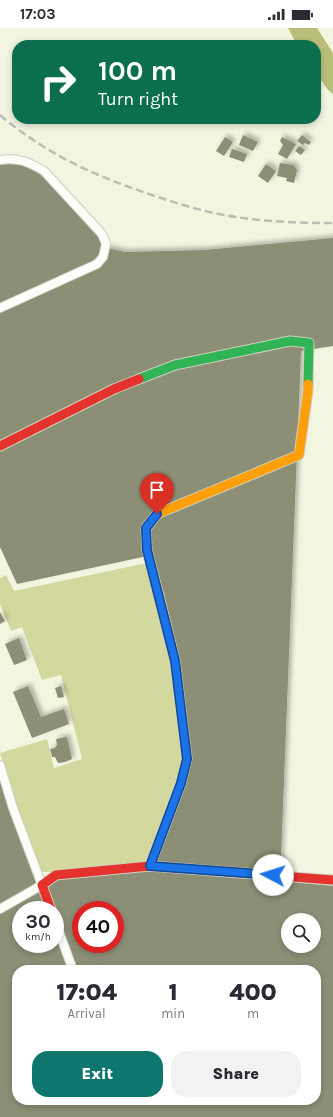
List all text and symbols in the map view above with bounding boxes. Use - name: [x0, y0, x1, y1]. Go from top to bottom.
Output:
- text: 17:03: [20, 5, 56, 23]
- text: 100 m: [98, 54, 177, 87]
- icon: right: [32, 56, 84, 108]
- text: Turn right: [98, 88, 178, 110]
- pin: [140, 473, 174, 514]
- icon: arrive: [146, 479, 168, 501]
- position arrow: [252, 854, 294, 896]
- speed limit sign: 40: [72, 901, 124, 953]
- text: 30: [25, 910, 51, 933]
- map controls: [281, 913, 321, 953]
- button: search: [281, 913, 321, 953]
- text: km/h: [25, 931, 51, 943]
- text: 17:04: [56, 978, 117, 1006]
- text: 1: [168, 978, 178, 1006]
- text: 400: [229, 978, 277, 1006]
- text: Arrival: [68, 1006, 106, 1021]
- text: min: [161, 1006, 185, 1021]
- text: m: [247, 1006, 259, 1021]
- button: Exit: [32, 1051, 163, 1097]
- button: Share: [171, 1051, 301, 1097]

